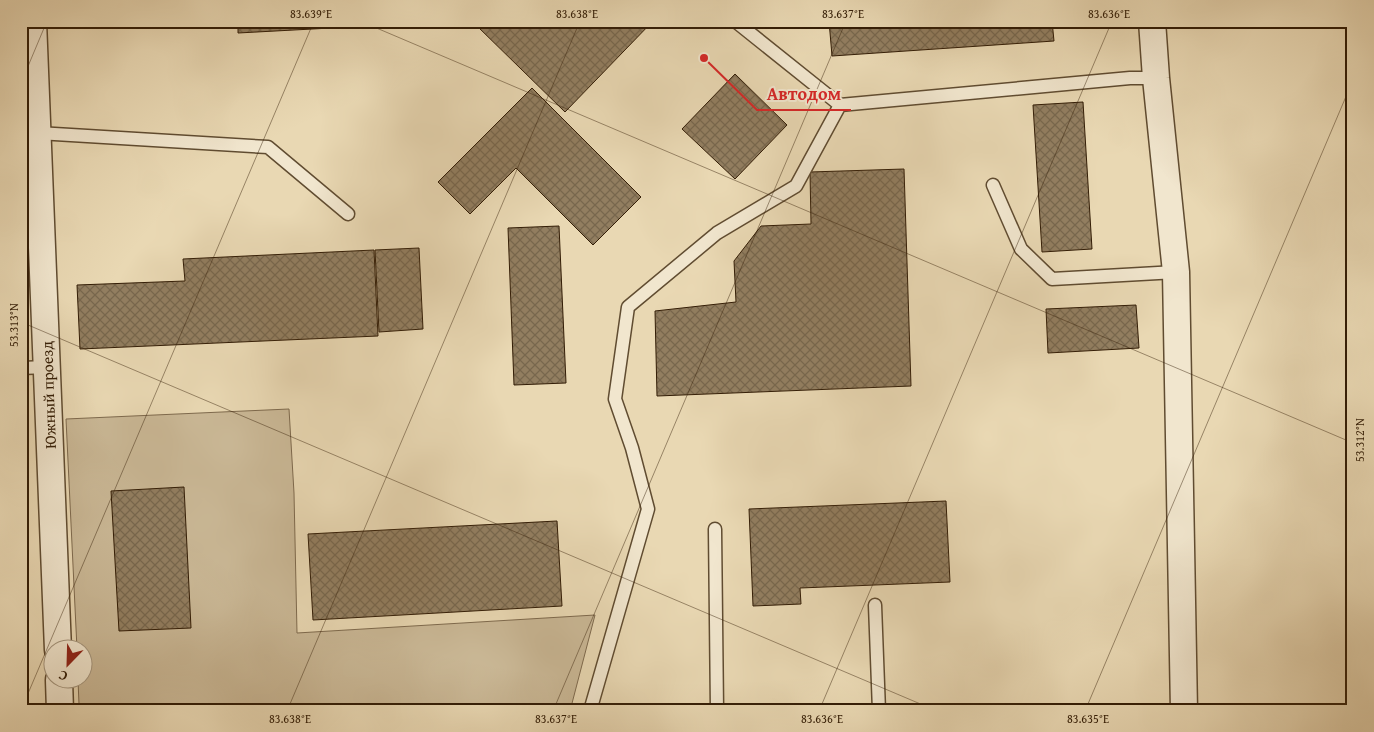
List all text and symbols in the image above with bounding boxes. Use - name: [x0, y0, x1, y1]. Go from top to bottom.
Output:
- text: 83.639°E: [290, 5, 332, 22]
- text: 83.638°E: [556, 5, 598, 22]
- text: 83.637°E: [822, 5, 864, 22]
- text: 83.636°E: [1088, 5, 1130, 22]
- callout: Автодом: [757, 77, 851, 110]
- text: Автодом: [767, 80, 842, 107]
- text: 53.313°N: [5, 303, 22, 347]
- street label: Южный проезд: [34, 340, 62, 449]
- text: 53.312°N: [1351, 418, 1368, 462]
- north arrow: [42, 640, 92, 690]
- text: С: [55, 665, 70, 687]
- text: 83.638°E: [269, 710, 311, 727]
- text: 83.637°E: [535, 710, 577, 727]
- text: 83.636°E: [801, 710, 843, 727]
- text: 83.635°E: [1067, 710, 1109, 727]

